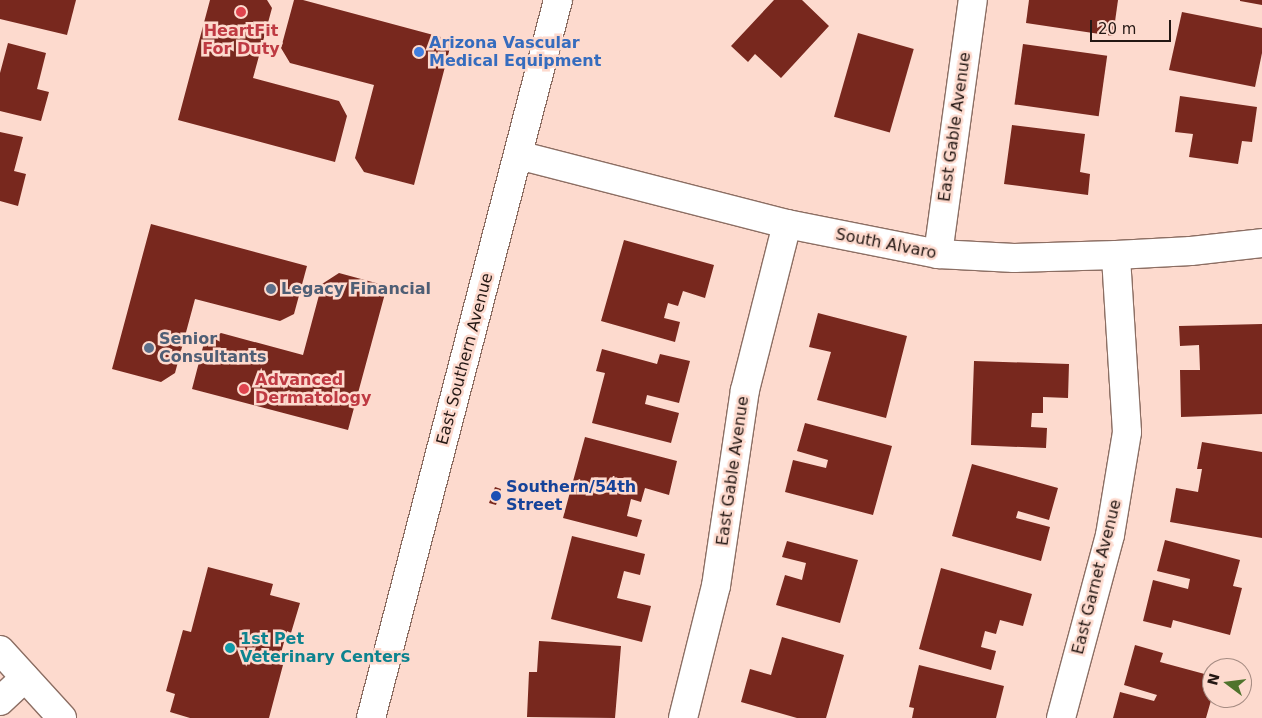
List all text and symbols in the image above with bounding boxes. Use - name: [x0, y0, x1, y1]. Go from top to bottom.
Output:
- marker: HeartFit For Duty: [234, 5, 248, 19]
- scale bar: [1092, 10, 1173, 42]
- text: 20 m: [1098, 20, 1136, 38]
- place label: HeartFit For Duty: [202, 21, 280, 59]
- place label: Arizona Vascular Medical Equipment: [429, 33, 601, 71]
- marker: Arizona Vascular Medical Equipment: [413, 46, 425, 58]
- street label: East Gable Avenue: [935, 51, 975, 203]
- street label: South Alvaro: [834, 225, 938, 263]
- street label: East Southern Avenue: [433, 271, 497, 447]
- place label: Legacy Financial: [281, 279, 431, 299]
- marker: Legacy Financial: [265, 283, 277, 295]
- place label: Senior Consultants: [159, 329, 267, 367]
- marker: Senior Consultants: [143, 342, 155, 354]
- place label: Advanced Dermatology: [255, 370, 371, 408]
- marker: Advanced Dermatology: [237, 382, 251, 396]
- street label: East Gable Avenue: [713, 395, 753, 547]
- place label: Southern/54th Street: [506, 477, 636, 515]
- marker: Southern/54th Street: [490, 490, 502, 502]
- street label: East Garnet Avenue: [1068, 498, 1126, 656]
- place label: 1st Pet Veterinary Centers: [240, 629, 410, 667]
- marker: 1st Pet Veterinary Centers: [224, 642, 236, 654]
- north arrow: [1202, 658, 1252, 708]
- text: N: [1204, 672, 1223, 687]

